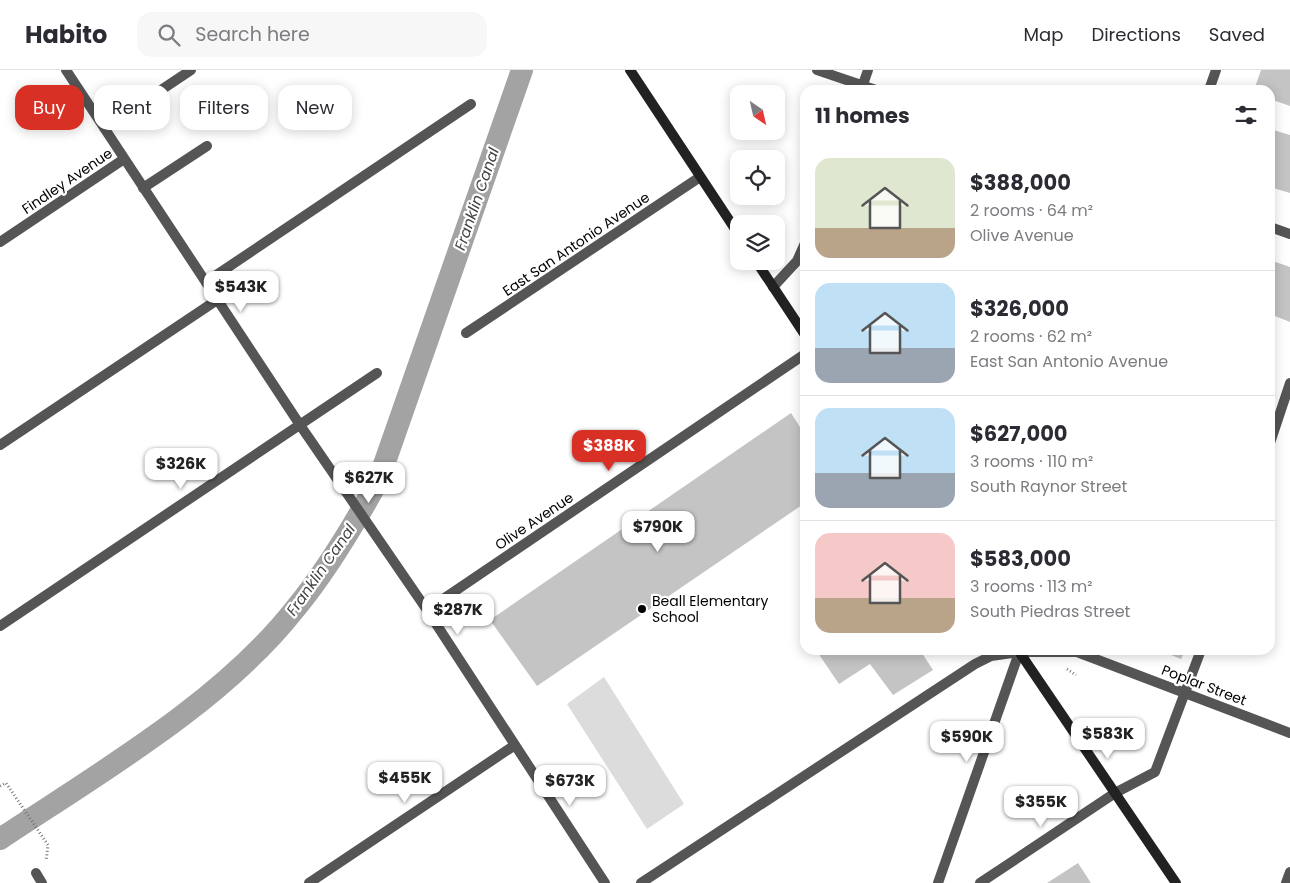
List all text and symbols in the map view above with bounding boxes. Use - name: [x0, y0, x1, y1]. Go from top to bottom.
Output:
- search box: [137, 12, 487, 57]
- text: Habito: [25, 18, 107, 51]
- icon: search: [155, 21, 183, 49]
- text: Search here: [195, 21, 310, 48]
- text: Map: [1024, 22, 1063, 47]
- text: Directions: [1091, 22, 1181, 47]
- text: Saved: [1209, 22, 1265, 47]
- chip: Buy: [15, 85, 84, 130]
- chip: Rent: [94, 85, 170, 130]
- chip: Filters: [180, 85, 268, 130]
- chip: New: [278, 85, 352, 130]
- north arrow: [730, 85, 785, 140]
- map controls: [730, 85, 785, 270]
- text: 11 homes: [815, 101, 910, 130]
- icon: filters: [1232, 101, 1260, 129]
- street label: Findley Avenue: [18, 143, 116, 219]
- water label: Franklin Canal: [449, 144, 504, 253]
- button: locate: [730, 150, 785, 205]
- text: $388,000: [970, 168, 1071, 197]
- icon: home: [855, 178, 915, 238]
- street label: East San Antonio Avenue: [499, 187, 654, 301]
- text: 2 rooms · 64 m²: [970, 199, 1093, 222]
- button: layers: [730, 215, 785, 270]
- text: Olive Avenue: [970, 224, 1074, 247]
- pin: $543K: [206, 270, 276, 313]
- text: $543K: [215, 275, 267, 298]
- text: $326,000: [970, 294, 1069, 323]
- icon: home: [855, 303, 915, 363]
- text: 2 rooms · 62 m²: [970, 325, 1092, 348]
- text: East San Antonio Avenue: [970, 350, 1168, 373]
- text: $627,000: [970, 419, 1068, 448]
- icon: home: [855, 428, 915, 488]
- pin: $388K: [574, 430, 644, 472]
- text: $388K: [583, 434, 635, 457]
- pin: $326K: [146, 448, 216, 490]
- text: 3 rooms · 110 m²: [970, 450, 1093, 473]
- text: $326K: [156, 452, 206, 475]
- pin: $627K: [334, 462, 404, 504]
- text: $627K: [344, 466, 394, 489]
- text: South Raynor Street: [970, 475, 1127, 498]
- street label: Olive Avenue: [491, 487, 577, 555]
- pin: $790K: [623, 510, 693, 553]
- text: $790K: [633, 515, 683, 538]
- water label: Franklin Canal: [281, 520, 360, 620]
- text: $583,000: [970, 544, 1071, 573]
- icon: home: [855, 553, 915, 613]
- text: 3 rooms · 113 m²: [970, 575, 1093, 598]
- place label: Beall Elementary School: [652, 591, 768, 627]
- pin: $287K: [423, 594, 493, 636]
- text: $287K: [433, 598, 483, 621]
- text: South Piedras Street: [970, 600, 1130, 623]
- marker: Beall Elementary School: [636, 603, 648, 615]
- street label: Poplar Street: [1159, 660, 1249, 710]
- pin: $583K: [1073, 718, 1143, 760]
- pin: $590K: [932, 720, 1002, 763]
- text: $583K: [1082, 722, 1134, 745]
- text: $590K: [941, 725, 993, 748]
- pin: $455K: [370, 762, 440, 804]
- pin: $673K: [535, 764, 605, 807]
- text: $455K: [378, 766, 432, 789]
- text: $673K: [545, 769, 595, 792]
- pin: $355K: [1006, 786, 1076, 828]
- text: $355K: [1015, 790, 1067, 813]

